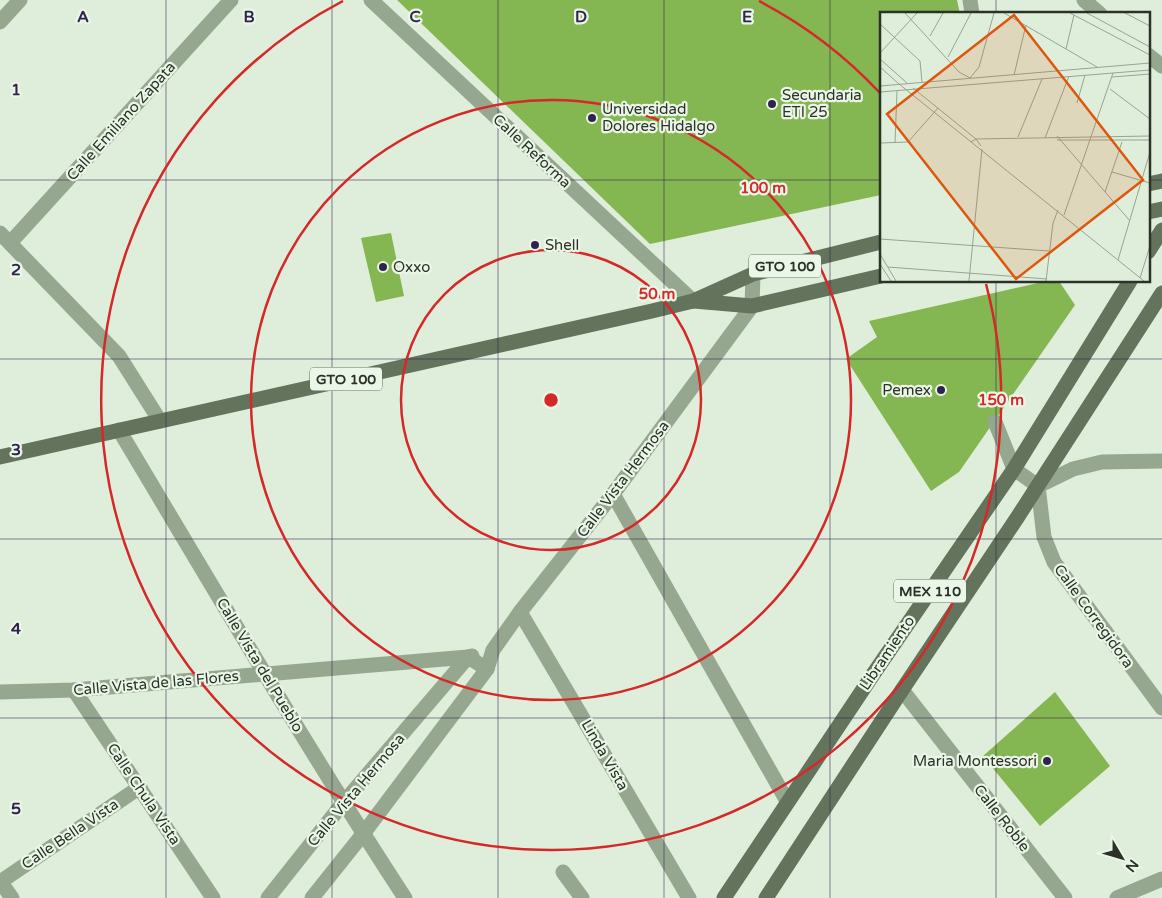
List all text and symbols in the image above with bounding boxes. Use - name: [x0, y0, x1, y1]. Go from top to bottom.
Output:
- text: A: [77, 7, 89, 27]
- text: B: [243, 7, 255, 27]
- text: C: [409, 7, 421, 27]
- text: D: [575, 7, 587, 27]
- text: E: [742, 7, 752, 27]
- inset map: [880, 12, 1150, 282]
- street label: Calle Emiliano Zapata: [63, 58, 179, 184]
- text: 1: [11, 80, 21, 100]
- place label: Secundaria ETI 25: [782, 86, 862, 121]
- marker: Secundaria ETI 25: [766, 98, 778, 110]
- place label: Universidad Dolores Hidalgo: [602, 100, 715, 135]
- street label: Calle Reforma: [489, 110, 575, 192]
- marker: Universidad Dolores Hidalgo: [586, 112, 598, 124]
- text: 100 m: [740, 179, 786, 197]
- place label: Shell: [545, 236, 579, 254]
- marker: Shell: [529, 239, 541, 251]
- road number: GTO 100: [749, 255, 821, 278]
- place label: Oxxo: [393, 258, 430, 276]
- text: 2: [11, 260, 21, 280]
- marker: Oxxo: [377, 261, 389, 273]
- text: 50 m: [639, 285, 675, 303]
- road number: GTO 100: [310, 368, 382, 390]
- place label: Pemex: [882, 381, 931, 399]
- marker: Pemex: [935, 384, 947, 396]
- centre of rings: [542, 391, 560, 409]
- text: 150 m: [978, 391, 1024, 409]
- street label: Calle Vista Hermosa: [573, 417, 673, 541]
- text: 3: [11, 440, 21, 460]
- street label: Calle Corregidora: [1050, 561, 1138, 671]
- road number: MEX 110: [894, 580, 966, 602]
- street label: Calle Vista del Pueblo: [213, 595, 307, 735]
- street label: Libramiento: [856, 612, 918, 694]
- text: 4: [11, 619, 21, 639]
- street label: Calle Vista de las Flores: [72, 667, 240, 699]
- street label: Linda Vista: [578, 716, 632, 794]
- street label: Calle Vista Hermosa: [304, 730, 408, 850]
- street label: Calle Chula Vista: [103, 740, 185, 848]
- place label: Maria Montessori: [913, 752, 1037, 770]
- marker: Maria Montessori: [1041, 755, 1053, 767]
- street label: Calle Roble: [970, 781, 1034, 855]
- street label: Calle Bella Vista: [18, 795, 122, 873]
- text: 5: [11, 799, 21, 819]
- north arrow: [1097, 833, 1147, 883]
- text: N: [1122, 856, 1142, 875]

